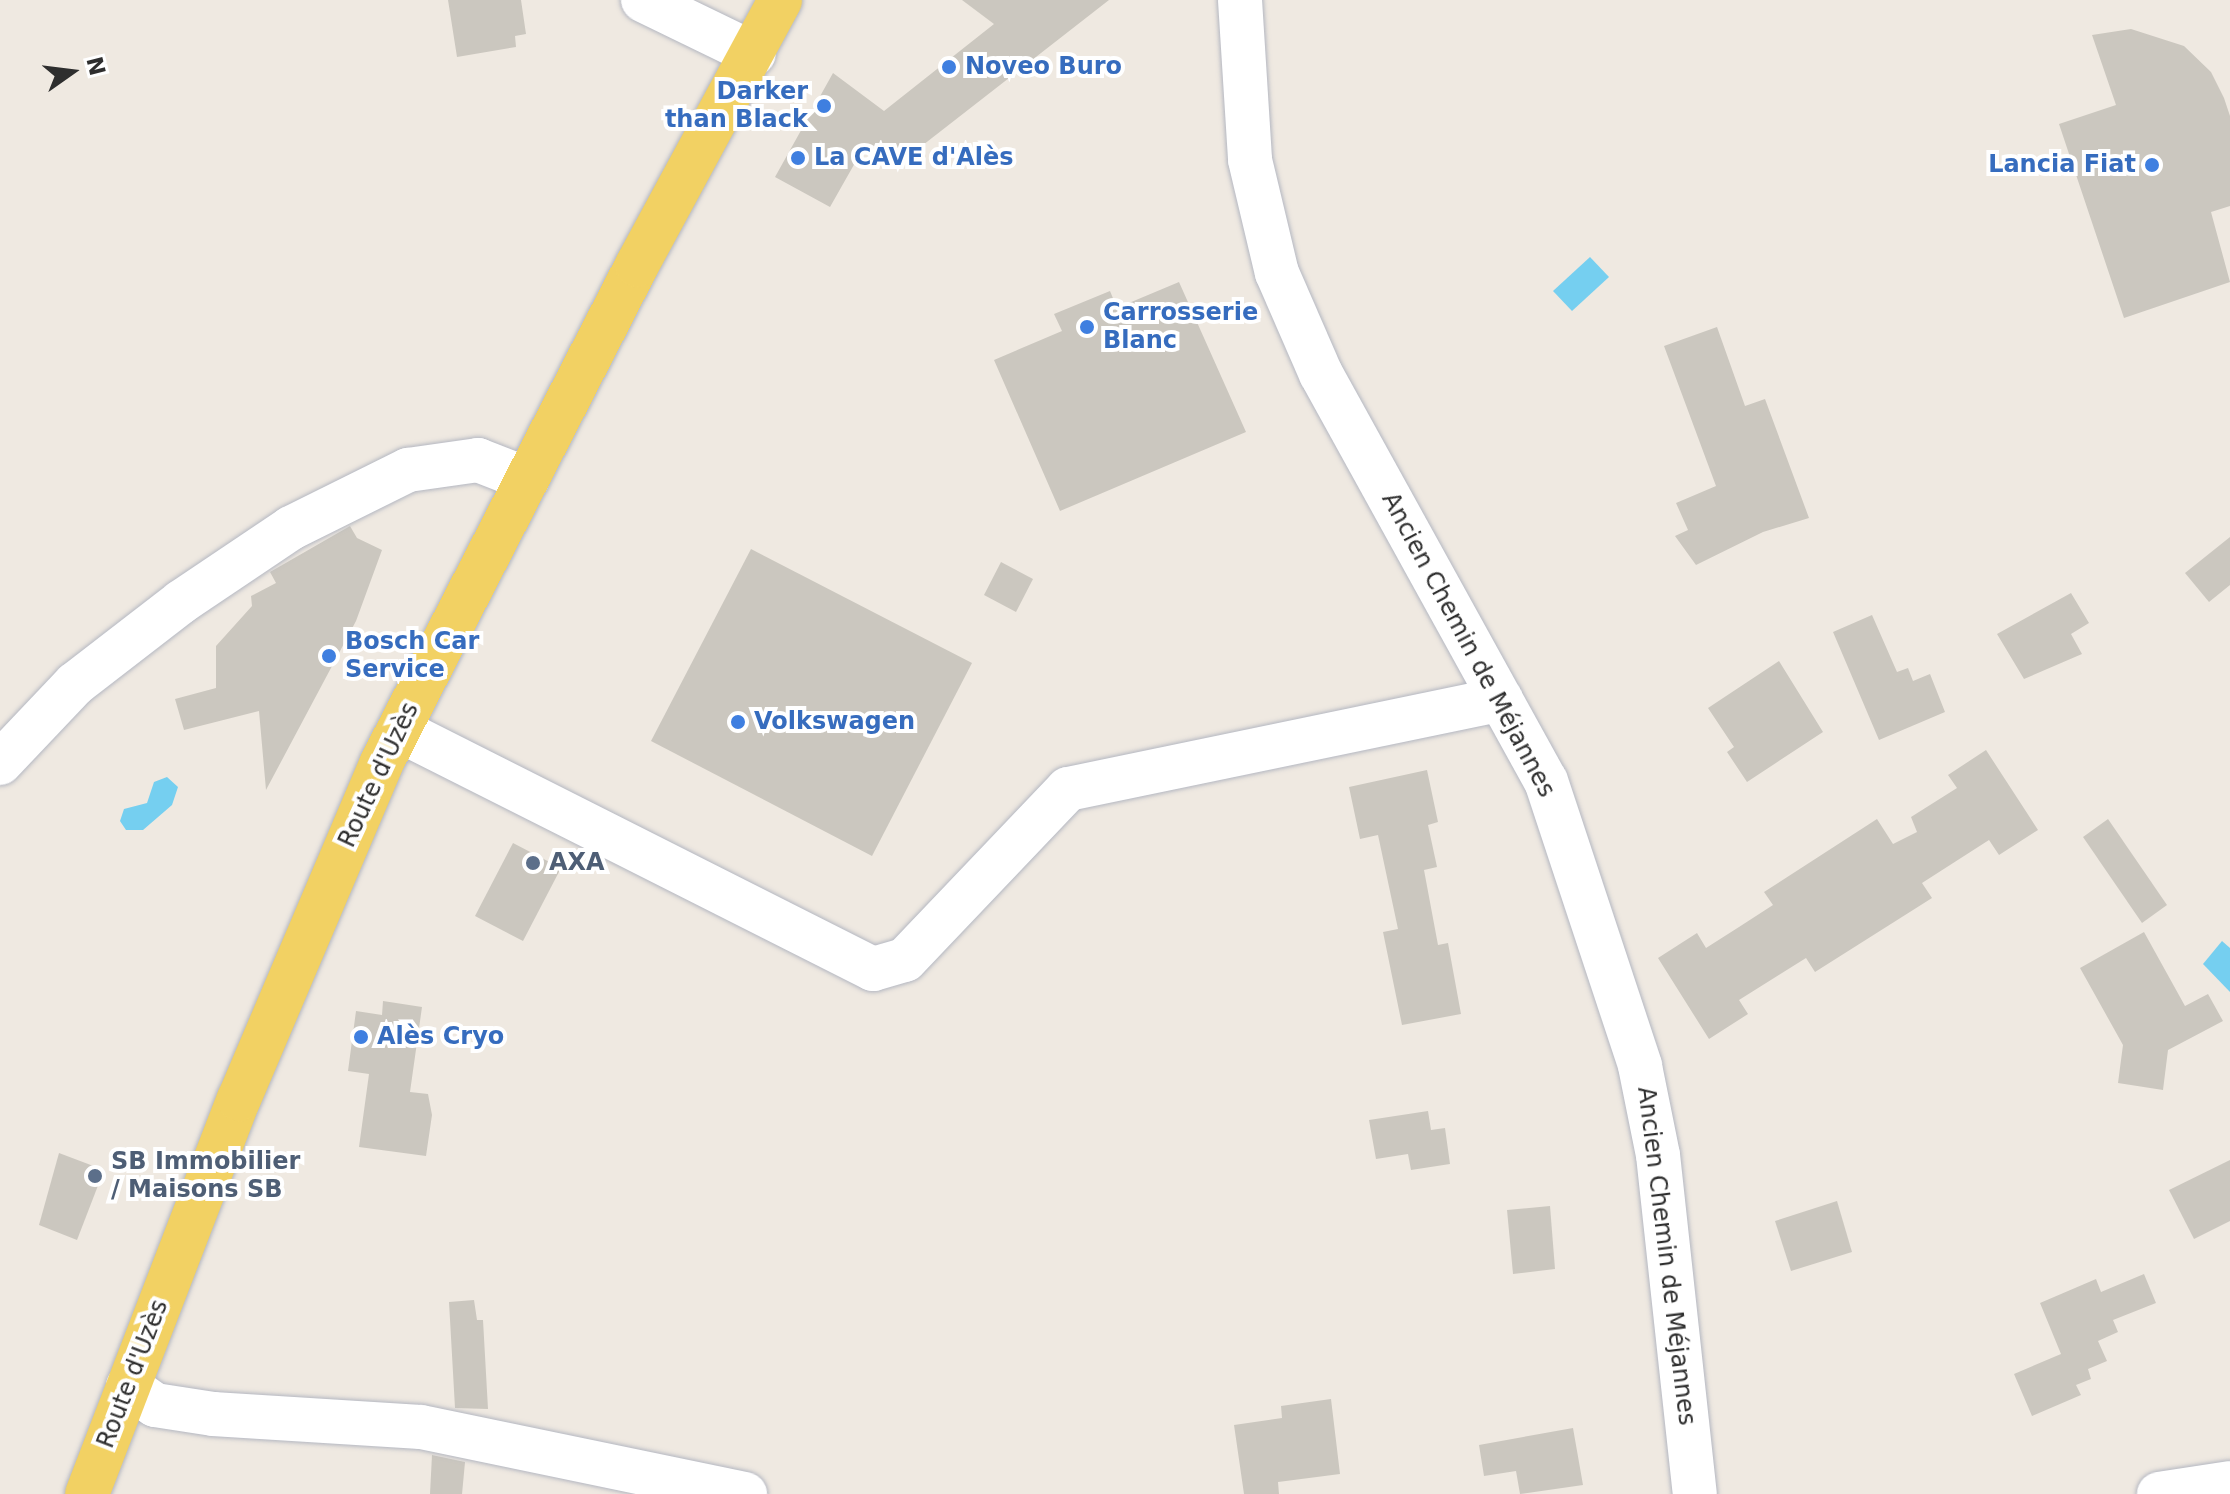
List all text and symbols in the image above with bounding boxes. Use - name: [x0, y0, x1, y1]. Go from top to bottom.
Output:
- north arrow: [32, 32, 112, 112]
- place label: Noveo Buro: [965, 53, 1122, 81]
- text: N: [81, 54, 110, 78]
- marker: Noveo Buro: [940, 58, 958, 76]
- place label: Darker than Black: [665, 78, 808, 134]
- marker: Darker than Black: [815, 97, 833, 115]
- place label: La CAVE d'Alès: [814, 144, 1014, 172]
- marker: La CAVE d'Alès: [789, 149, 807, 167]
- place label: Lancia Fiat: [1988, 151, 2136, 179]
- marker: Lancia Fiat: [2143, 156, 2161, 174]
- place label: Carrosserie Blanc: [1103, 299, 1258, 355]
- marker: Carrosserie Blanc: [1078, 318, 1096, 336]
- street label: Ancien Chemin de Méjannes: [1375, 488, 1561, 802]
- place label: Bosch Car Service: [345, 628, 479, 684]
- marker: Bosch Car Service: [320, 647, 338, 665]
- street label: Route d'Uzès: [333, 698, 425, 852]
- place label: Volkswagen: [754, 708, 915, 736]
- marker: Volkswagen: [729, 713, 747, 731]
- place label: AXA: [549, 849, 605, 877]
- marker: AXA: [524, 854, 542, 872]
- place label: Alès Cryo: [377, 1023, 504, 1051]
- marker: Alès Cryo: [352, 1028, 370, 1046]
- street label: Ancien Chemin de Méjannes: [1631, 1085, 1701, 1427]
- place label: SB Immobilier / Maisons SB: [111, 1148, 300, 1204]
- marker: SB Immobilier / Maisons SB: [86, 1167, 104, 1185]
- street label: Route d'Uzès: [92, 1296, 174, 1452]

